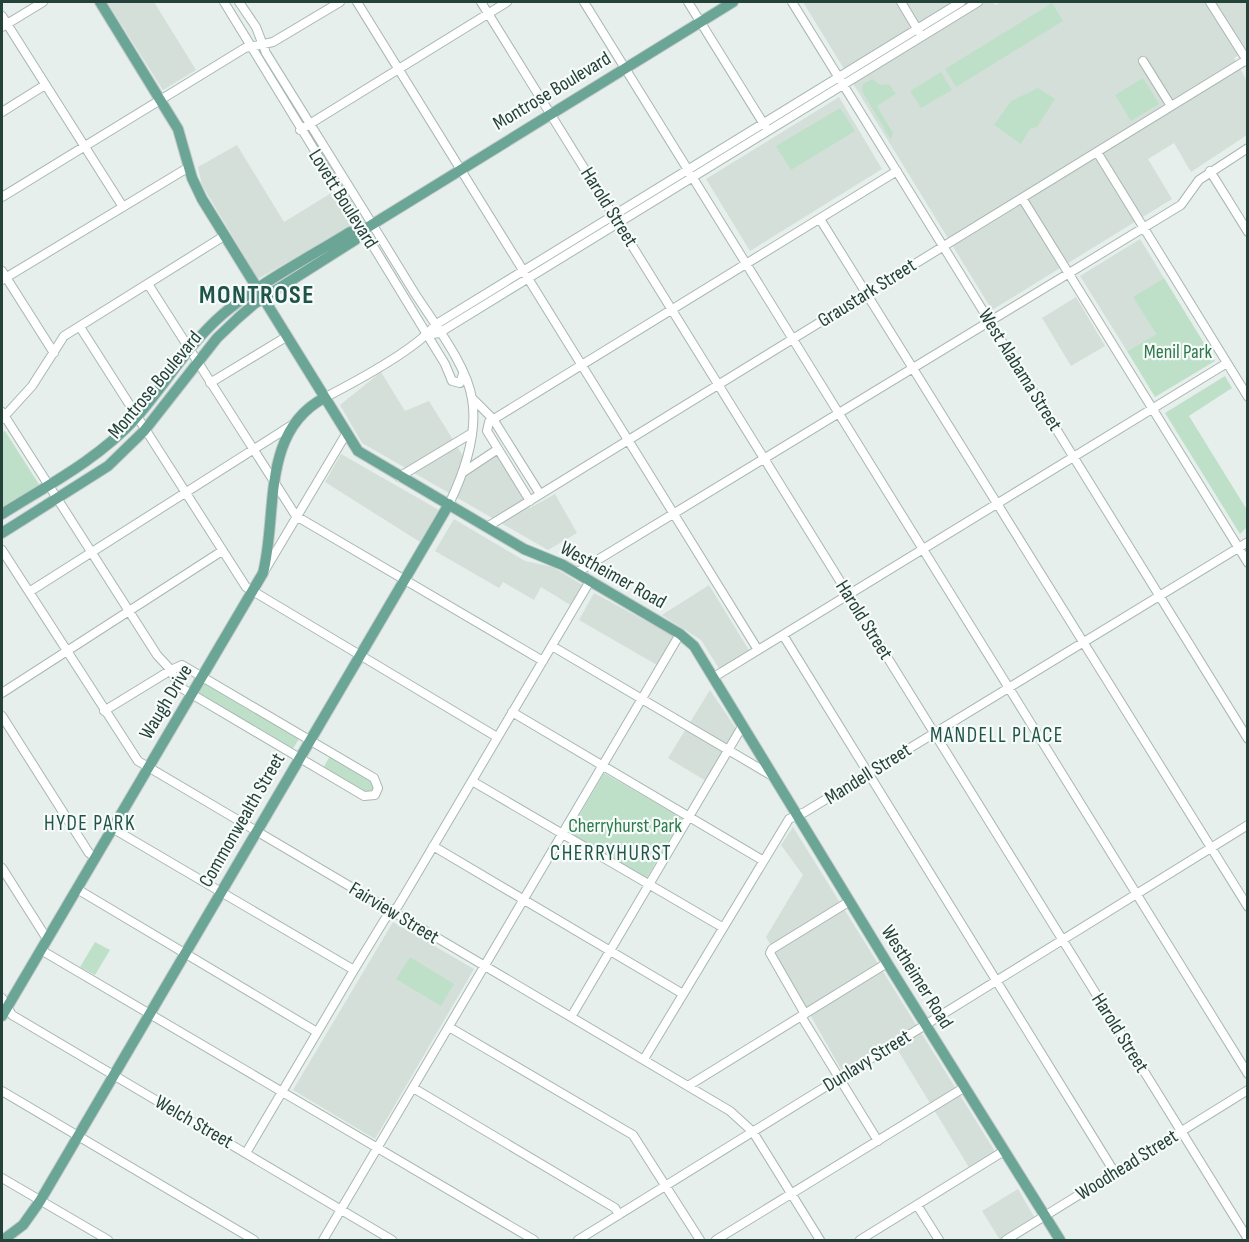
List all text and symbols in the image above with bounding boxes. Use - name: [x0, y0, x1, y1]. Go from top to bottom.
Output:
- street label: Montrose Boulevard: [489, 46, 615, 136]
- street label: Lovett Boulevard: [303, 145, 383, 253]
- street label: Harold Street: [575, 163, 643, 251]
- street label: Graustark Street: [814, 253, 920, 333]
- district label: MONTROSE: [199, 280, 315, 311]
- street label: West Alabama Street: [973, 305, 1067, 435]
- street label: Montrose Boulevard: [103, 326, 207, 444]
- park label: Menil Park: [1144, 340, 1213, 364]
- street label: Westheimer Road: [556, 536, 670, 614]
- street label: Harold Street: [830, 576, 898, 664]
- street label: Waugh Drive: [134, 660, 198, 744]
- district label: MANDELL PLACE: [930, 723, 1064, 748]
- street label: Mandell Street: [820, 738, 916, 810]
- street label: Commonwealth Street: [194, 749, 290, 891]
- district label: HYDE PARK: [44, 811, 136, 836]
- park label: Cherryhurst Park: [568, 814, 682, 838]
- district label: CHERRYHURST: [550, 841, 672, 866]
- street label: Fairview Street: [345, 877, 443, 949]
- street label: Westheimer Road: [876, 921, 958, 1033]
- street label: Harold Street: [1086, 989, 1154, 1077]
- street label: Dunlavy Street: [819, 1025, 915, 1097]
- street label: Welch Street: [151, 1090, 237, 1154]
- street label: Woodhead Street: [1072, 1124, 1182, 1206]

